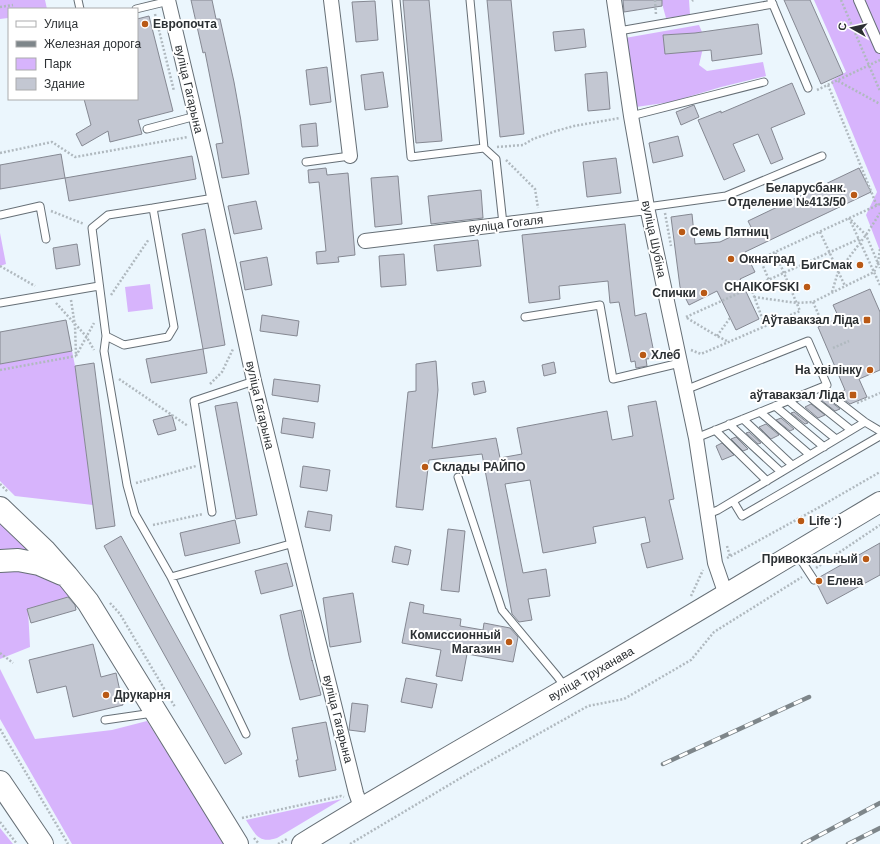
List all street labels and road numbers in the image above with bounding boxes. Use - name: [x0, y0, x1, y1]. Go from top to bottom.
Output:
- street label: вуліца Гагарына: [172, 43, 206, 135]
- street label: вуліца Шубіна: [639, 199, 669, 279]
- street label: вуліца Гогаля: [468, 212, 544, 236]
- street label: вуліца Гагарына: [243, 359, 277, 451]
- street label: вуліца Труханава: [546, 644, 636, 704]
- street label: вуліца Гагарына: [320, 674, 356, 765]

